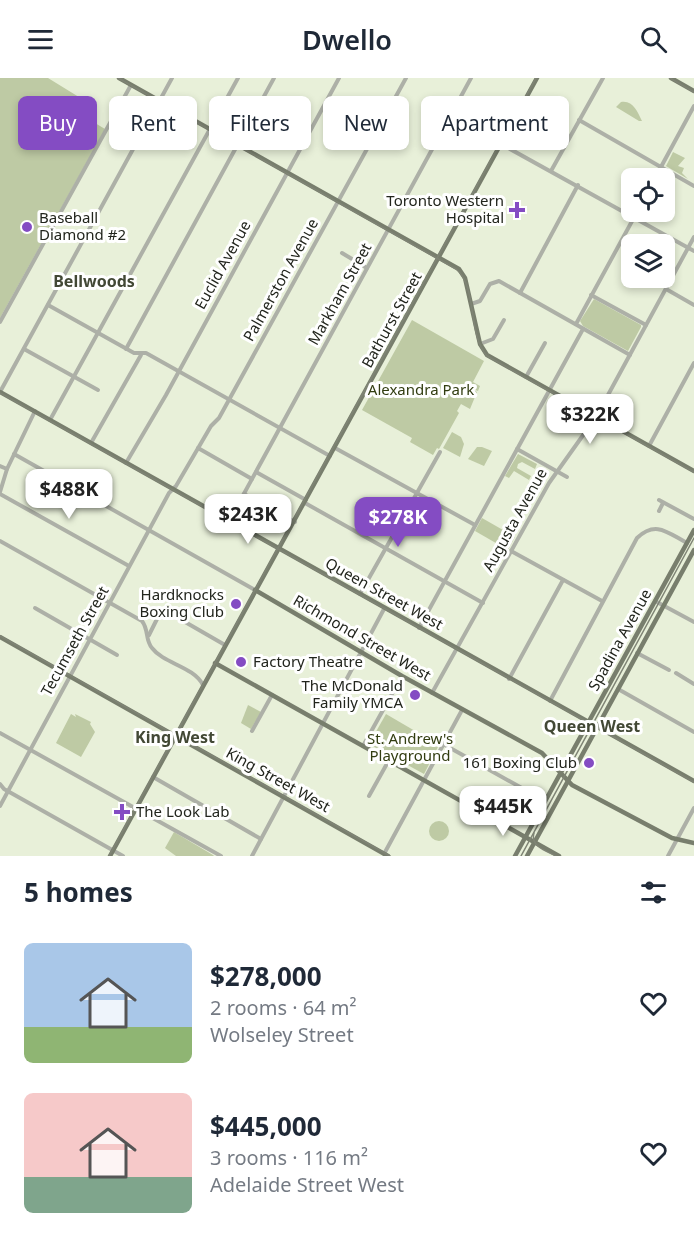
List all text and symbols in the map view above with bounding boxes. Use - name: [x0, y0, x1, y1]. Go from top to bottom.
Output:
- text: Dwello: [302, 21, 392, 58]
- icon: menu: [24, 23, 57, 56]
- icon: search: [637, 23, 670, 56]
- chip: Buy: [18, 96, 97, 150]
- chip: Rent: [109, 96, 197, 150]
- chip: Filters: [209, 96, 311, 150]
- chip: New: [323, 96, 409, 150]
- chip: Apartment: [421, 96, 569, 150]
- map controls: [621, 168, 675, 288]
- button: locate: [621, 168, 675, 222]
- place label: Toronto Western Hospital: [386, 190, 504, 227]
- marker: Toronto Western Hospital: [508, 201, 526, 219]
- place label: Baseball Diamond #2: [39, 207, 126, 244]
- street label: Palmerston Avenue: [238, 215, 322, 345]
- street label: Euclid Avenue: [190, 217, 255, 312]
- marker: Baseball Diamond #2: [20, 220, 34, 234]
- button: layers: [621, 234, 675, 288]
- street label: Markham Street: [303, 238, 376, 348]
- street label: Bathurst Street: [357, 267, 426, 371]
- district label: Bellwoods: [53, 270, 135, 292]
- park label: Alexandra Park: [368, 379, 474, 399]
- pin: $322K: [548, 394, 632, 445]
- text: $322K: [560, 400, 620, 427]
- street label: Augusta Avenue: [478, 464, 551, 575]
- pin: $488K: [27, 469, 111, 520]
- text: $488K: [39, 475, 99, 502]
- pin: $243K: [206, 494, 290, 545]
- pin: $278K: [356, 497, 440, 548]
- text: $243K: [218, 500, 278, 527]
- text: $278K: [368, 503, 428, 530]
- street label: Queen Street West: [322, 552, 447, 634]
- street label: Tecumseth Street: [36, 582, 113, 699]
- place label: Hardknocks Boxing Club: [139, 584, 224, 621]
- street label: Spadina Avenue: [583, 585, 655, 694]
- street label: Richmond Street West: [290, 590, 435, 685]
- marker: Hardknocks Boxing Club: [229, 597, 243, 611]
- place label: Factory Theatre: [253, 651, 363, 671]
- marker: Factory Theatre: [234, 655, 248, 669]
- place label: The McDonald Family YMCA: [301, 675, 403, 712]
- marker: The McDonald Family YMCA: [408, 688, 422, 702]
- district label: Queen West: [544, 715, 640, 737]
- district label: King West: [135, 726, 215, 748]
- park label: St. Andrew's Playground: [367, 728, 453, 765]
- street label: King Street West: [223, 742, 335, 816]
- place label: 161 Boxing Club: [463, 752, 577, 772]
- marker: 161 Boxing Club: [582, 756, 596, 770]
- pin: $445K: [461, 786, 545, 837]
- text: $445K: [473, 792, 533, 819]
- place label: The Look Lab: [136, 801, 229, 821]
- marker: The Look Lab: [113, 803, 131, 821]
- text: 5 homes: [24, 874, 133, 910]
- icon: filters: [637, 876, 670, 909]
- text: $278,000: [210, 958, 322, 994]
- icon: home: [72, 967, 144, 1039]
- icon: heart: [637, 987, 670, 1020]
- text: 2 rooms · 64 m²: [210, 994, 357, 1021]
- text: Wolseley Street: [210, 1021, 354, 1048]
- text: $445,000: [210, 1108, 322, 1144]
- icon: home: [72, 1117, 144, 1189]
- icon: heart: [637, 1137, 670, 1170]
- text: 3 rooms · 116 m²: [210, 1144, 368, 1171]
- text: Adelaide Street West: [210, 1171, 404, 1198]

